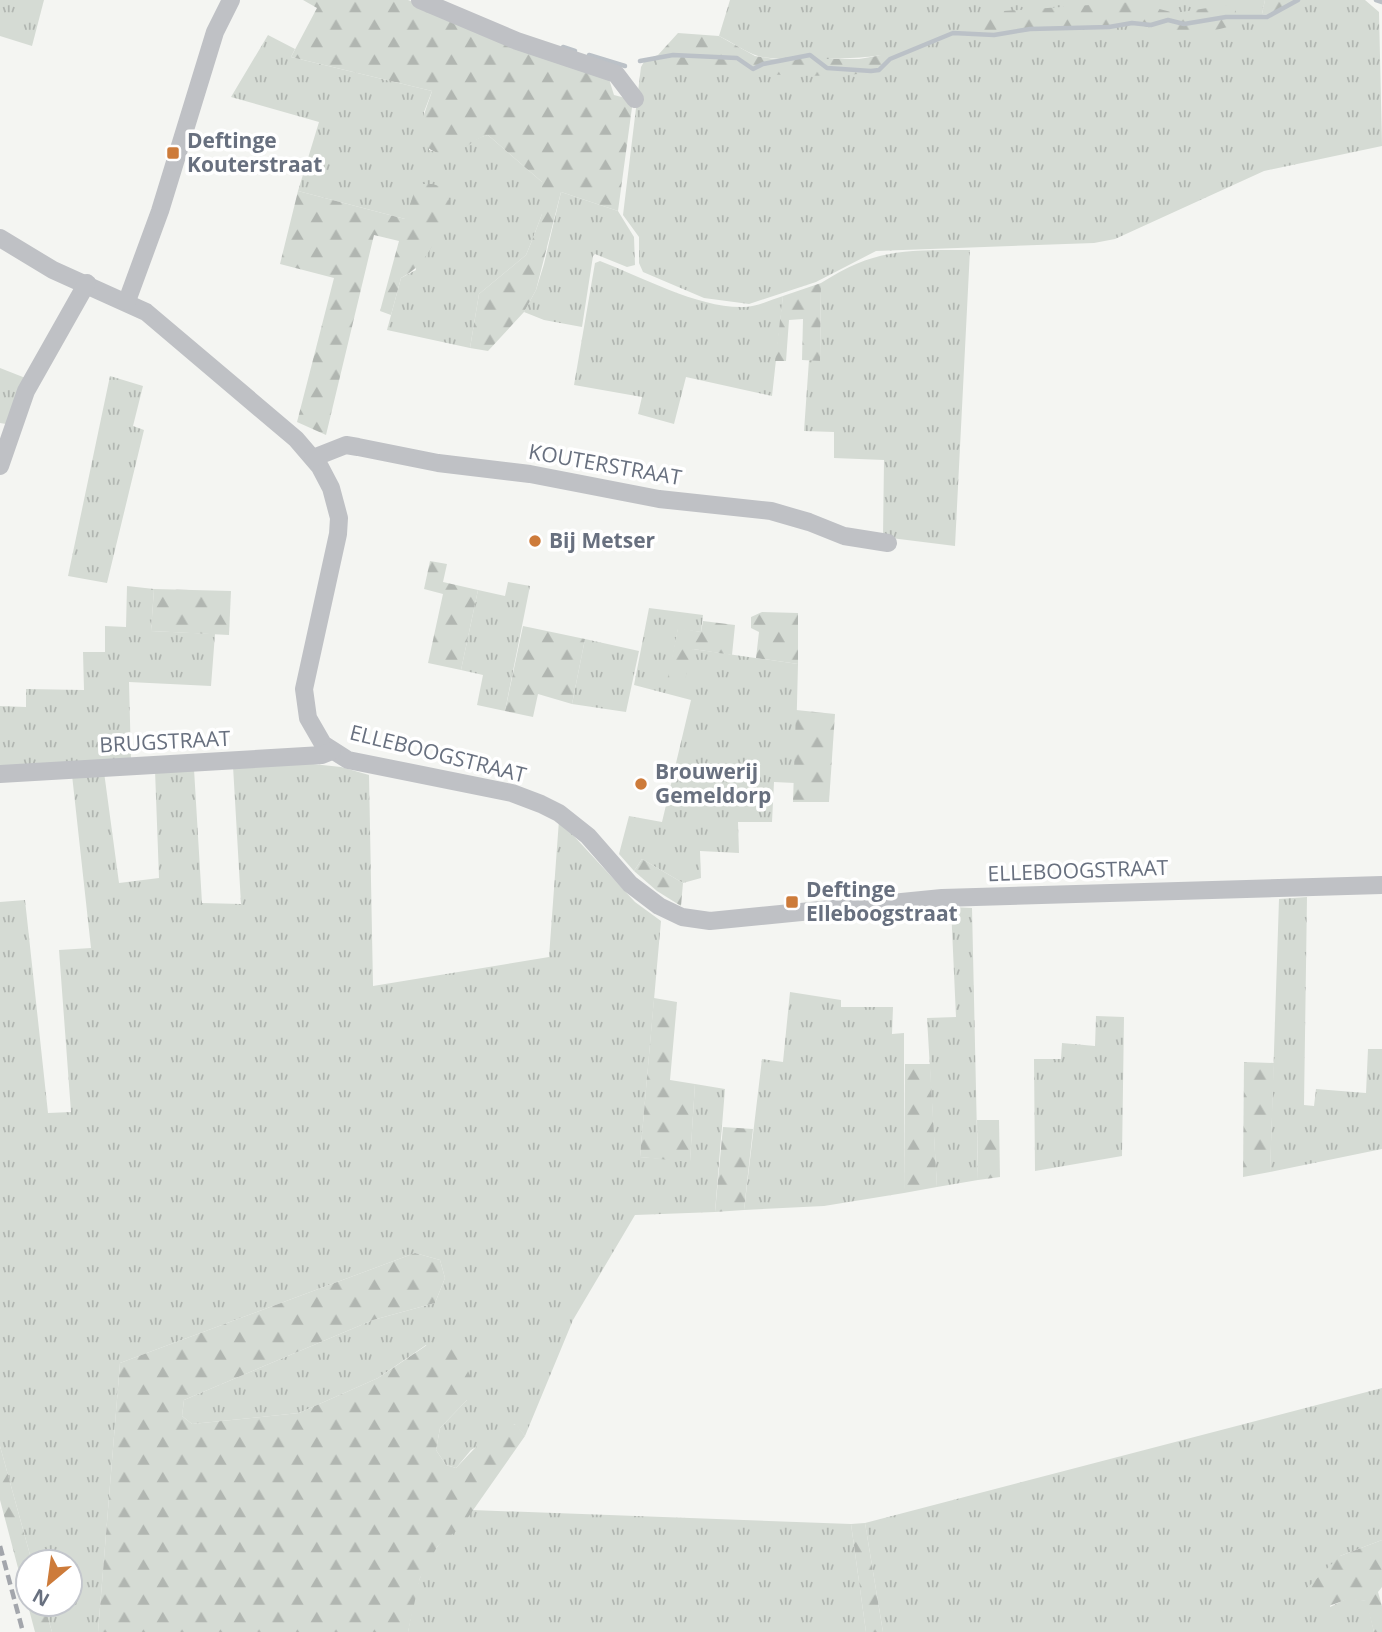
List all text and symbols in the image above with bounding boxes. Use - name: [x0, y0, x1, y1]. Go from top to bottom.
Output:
- place label: Deftinge Kouterstraat: [187, 126, 322, 178]
- marker: Deftinge Kouterstraat: [165, 145, 181, 161]
- street label: KOUTERSTRAAT: [526, 437, 684, 491]
- place label: Bij Metser: [549, 526, 656, 554]
- marker: Bij Metser: [527, 533, 543, 549]
- street label: ELLEBOOGSTRAAT: [347, 718, 530, 789]
- street label: BRUGSTRAAT: [99, 724, 232, 758]
- place label: Brouwerij Gemeldorp: [655, 757, 771, 809]
- marker: Brouwerij Gemeldorp: [633, 776, 649, 792]
- street label: ELLEBOOGSTRAAT: [987, 853, 1169, 887]
- place label: Deftinge Elleboogstraat: [806, 875, 958, 927]
- marker: Deftinge Elleboogstraat: [784, 894, 800, 910]
- north arrow: [14, 1548, 84, 1618]
- text: N: [28, 1583, 54, 1613]

